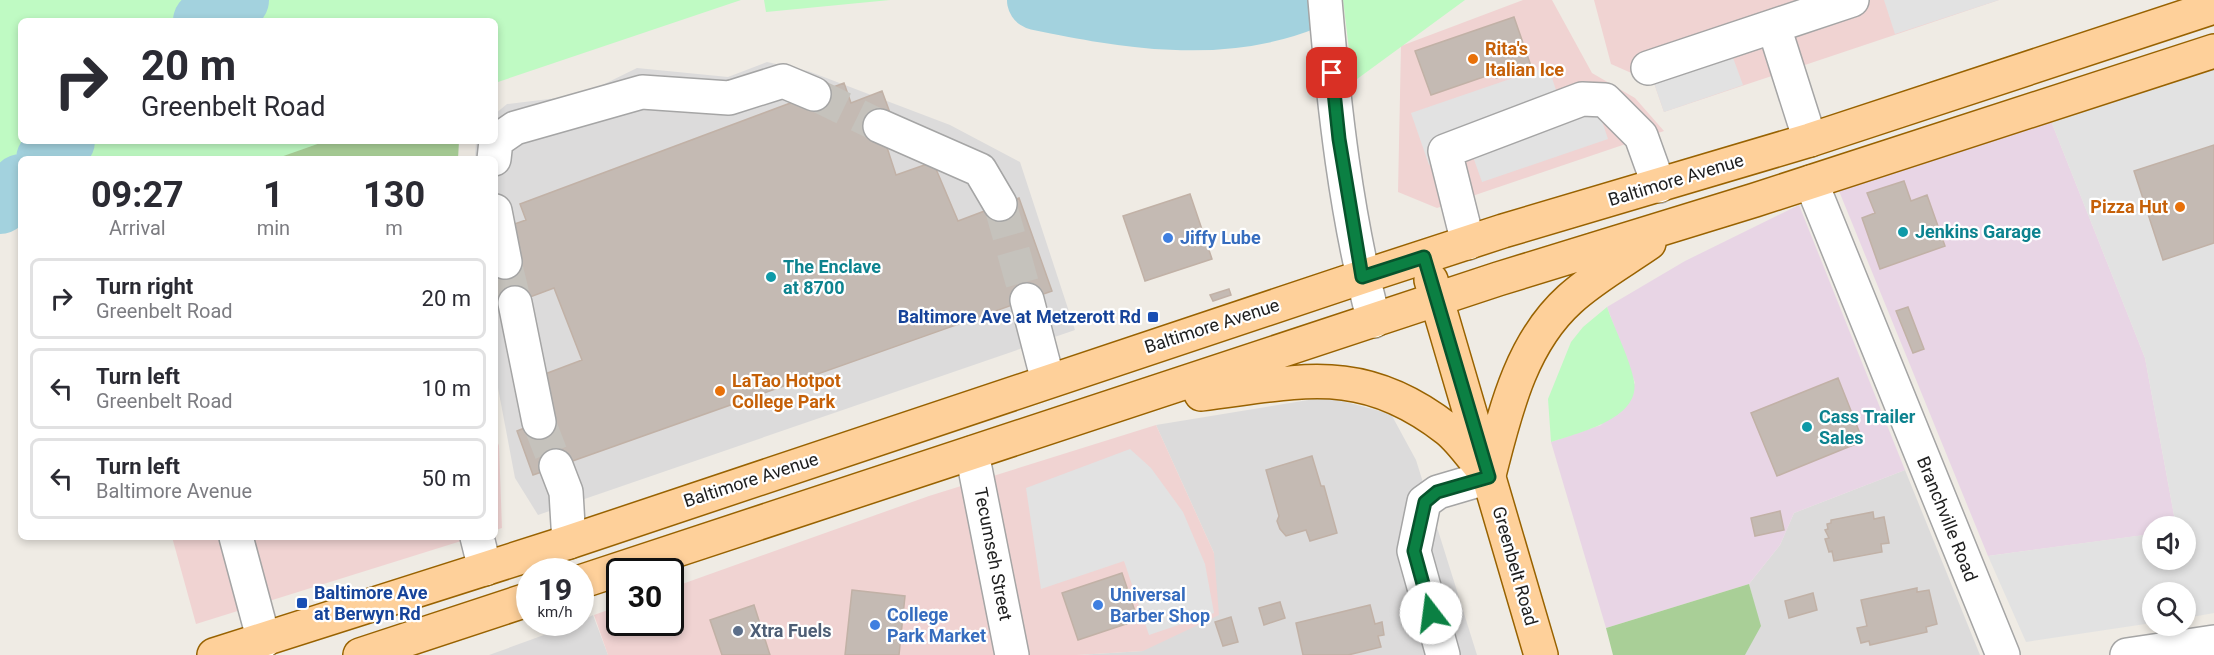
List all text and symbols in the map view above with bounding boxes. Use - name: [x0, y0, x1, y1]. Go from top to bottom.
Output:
- place label: Rita's Italian Ice: [1485, 38, 1564, 80]
- text: 20 m: [141, 41, 236, 90]
- icon: right: [42, 42, 120, 120]
- pin: [1306, 47, 1357, 98]
- marker: Rita's Italian Ice: [1466, 52, 1480, 66]
- icon: arrive: [1315, 56, 1348, 89]
- text: Greenbelt Road: [141, 91, 325, 123]
- street label: Baltimore Avenue: [1606, 149, 1746, 210]
- text: 09:27: [91, 174, 184, 216]
- text: 1: [263, 174, 284, 216]
- text: 130: [363, 174, 425, 216]
- place label: Pizza Hut: [2090, 196, 2168, 217]
- marker: Pizza Hut: [2173, 200, 2187, 214]
- text: Arrival: [109, 216, 166, 240]
- text: min: [257, 216, 290, 240]
- text: m: [385, 216, 403, 240]
- place label: Jenkins Garage: [1915, 221, 2041, 242]
- marker: Jenkins Garage: [1896, 225, 1910, 239]
- place label: Jiffy Lube: [1180, 227, 1261, 248]
- marker: Jiffy Lube: [1161, 231, 1175, 245]
- place label: The Enclave at 8700: [783, 256, 881, 298]
- marker: The Enclave at 8700: [764, 270, 778, 284]
- text: Turn right: [96, 274, 193, 299]
- icon: right: [45, 282, 78, 315]
- text: 20 m: [422, 286, 471, 311]
- street label: Baltimore Avenue: [1142, 294, 1282, 357]
- text: Greenbelt Road: [96, 299, 233, 323]
- place label: Baltimore Ave at Metzerott Rd: [898, 306, 1141, 327]
- marker: Baltimore Ave at Metzerott Rd: [1146, 310, 1160, 324]
- text: Turn left: [96, 364, 180, 389]
- place label: LaTao Hotpot College Park: [732, 370, 841, 412]
- icon: left: [45, 372, 78, 405]
- text: 10 m: [422, 376, 471, 401]
- marker: LaTao Hotpot College Park: [713, 384, 727, 398]
- text: Greenbelt Road: [96, 389, 233, 413]
- place label: Cass Trailer Sales: [1819, 406, 1916, 448]
- marker: Cass Trailer Sales: [1800, 420, 1814, 434]
- street label: Baltimore Avenue: [681, 448, 821, 511]
- street label: Branchville Road: [1913, 453, 1982, 584]
- text: Turn left: [96, 454, 180, 479]
- icon: left: [45, 462, 78, 495]
- text: 50 m: [422, 466, 471, 491]
- text: Baltimore Avenue: [96, 479, 252, 503]
- street label: Tecumseh Street: [970, 486, 1017, 622]
- street label: Greenbelt Road: [1488, 504, 1543, 628]
- map controls: [2142, 516, 2196, 636]
- button: sound: [2142, 516, 2196, 570]
- speed limit sign: 30: [606, 558, 684, 636]
- text: 19: [538, 572, 572, 607]
- position arrow: [1399, 581, 1463, 645]
- place label: Baltimore Ave at Berwyn Rd: [314, 582, 428, 624]
- button: search: [2142, 582, 2196, 636]
- place label: Universal Barber Shop: [1110, 584, 1210, 626]
- marker: Baltimore Ave at Berwyn Rd: [295, 596, 309, 610]
- marker: Universal Barber Shop: [1091, 598, 1105, 612]
- text: km/h: [537, 603, 573, 621]
- place label: College Park Market: [887, 604, 986, 646]
- marker: College Park Market: [868, 618, 882, 632]
- place label: Xtra Fuels: [750, 620, 831, 641]
- marker: Xtra Fuels: [731, 624, 745, 638]

